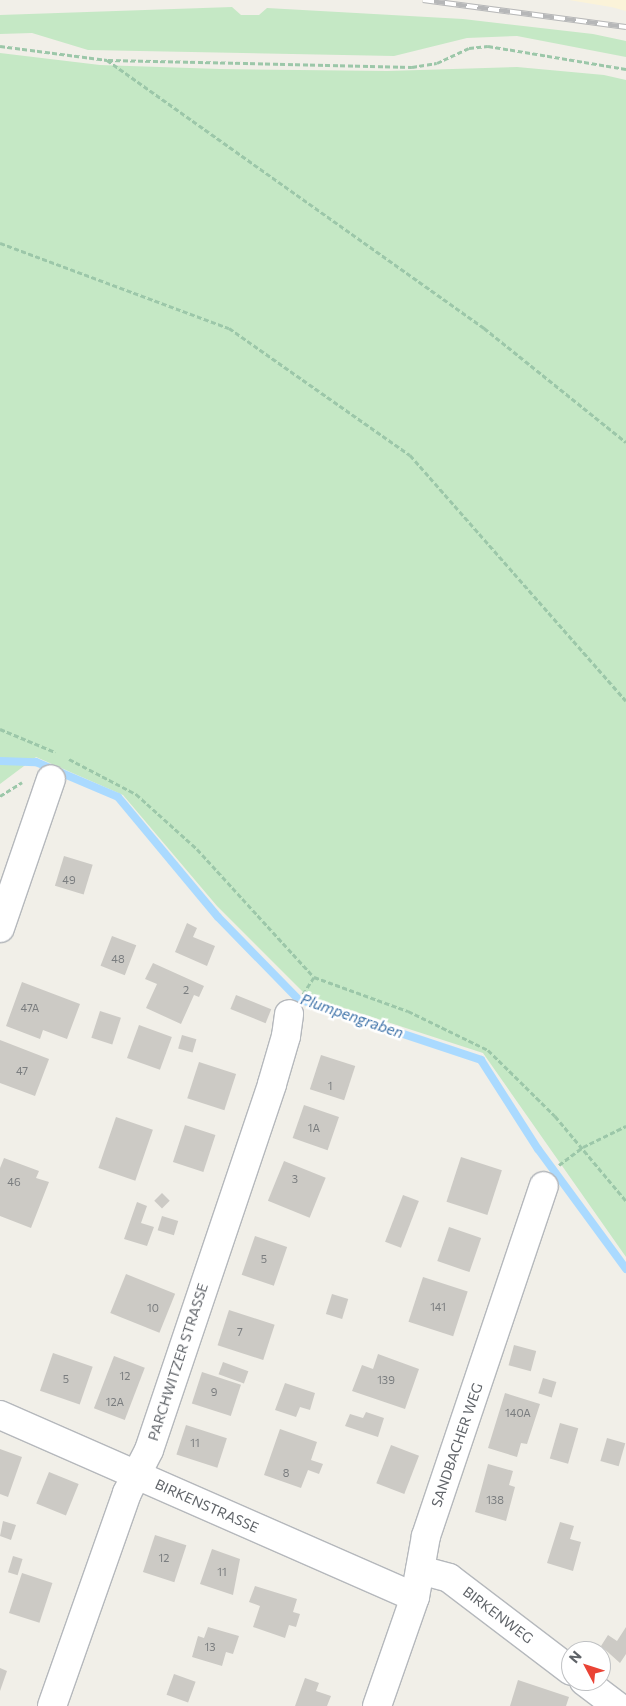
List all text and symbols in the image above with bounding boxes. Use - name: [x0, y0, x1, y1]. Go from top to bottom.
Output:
- house number: 49: [62, 873, 76, 887]
- house number: 48: [111, 952, 125, 966]
- house number: 2: [183, 983, 189, 997]
- water label: Plumpengraben: [298, 990, 406, 1042]
- house number: 47A: [21, 1001, 39, 1015]
- house number: 47: [16, 1064, 28, 1078]
- house number: 1: [328, 1079, 332, 1093]
- house number: 1A: [308, 1121, 320, 1135]
- house number: 3: [292, 1172, 298, 1186]
- house number: 46: [7, 1175, 21, 1189]
- house number: 5: [261, 1252, 267, 1266]
- street label: PARCHWITZER STRASSE: [145, 1281, 211, 1443]
- house number: 141: [430, 1300, 446, 1314]
- house number: 10: [147, 1301, 159, 1315]
- house number: 7: [237, 1325, 243, 1339]
- house number: 12: [120, 1369, 130, 1383]
- house number: 5: [63, 1372, 69, 1386]
- house number: 139: [377, 1373, 395, 1387]
- street label: SANDBACHER WEG: [428, 1381, 486, 1509]
- house number: 9: [211, 1385, 217, 1399]
- house number: 12A: [106, 1395, 124, 1409]
- house number: 140A: [505, 1406, 531, 1420]
- house number: 11: [190, 1436, 200, 1450]
- house number: 8: [283, 1466, 289, 1480]
- street label: BIRKENSTRASSE: [153, 1476, 261, 1536]
- house number: 138: [486, 1493, 504, 1507]
- house number: 12: [159, 1551, 169, 1565]
- house number: 11: [217, 1565, 227, 1579]
- street label: BIRKENWEG: [460, 1583, 536, 1647]
- house number: 13: [205, 1640, 215, 1654]
- north arrow: [561, 1641, 611, 1691]
- text: N: [565, 1647, 585, 1666]

